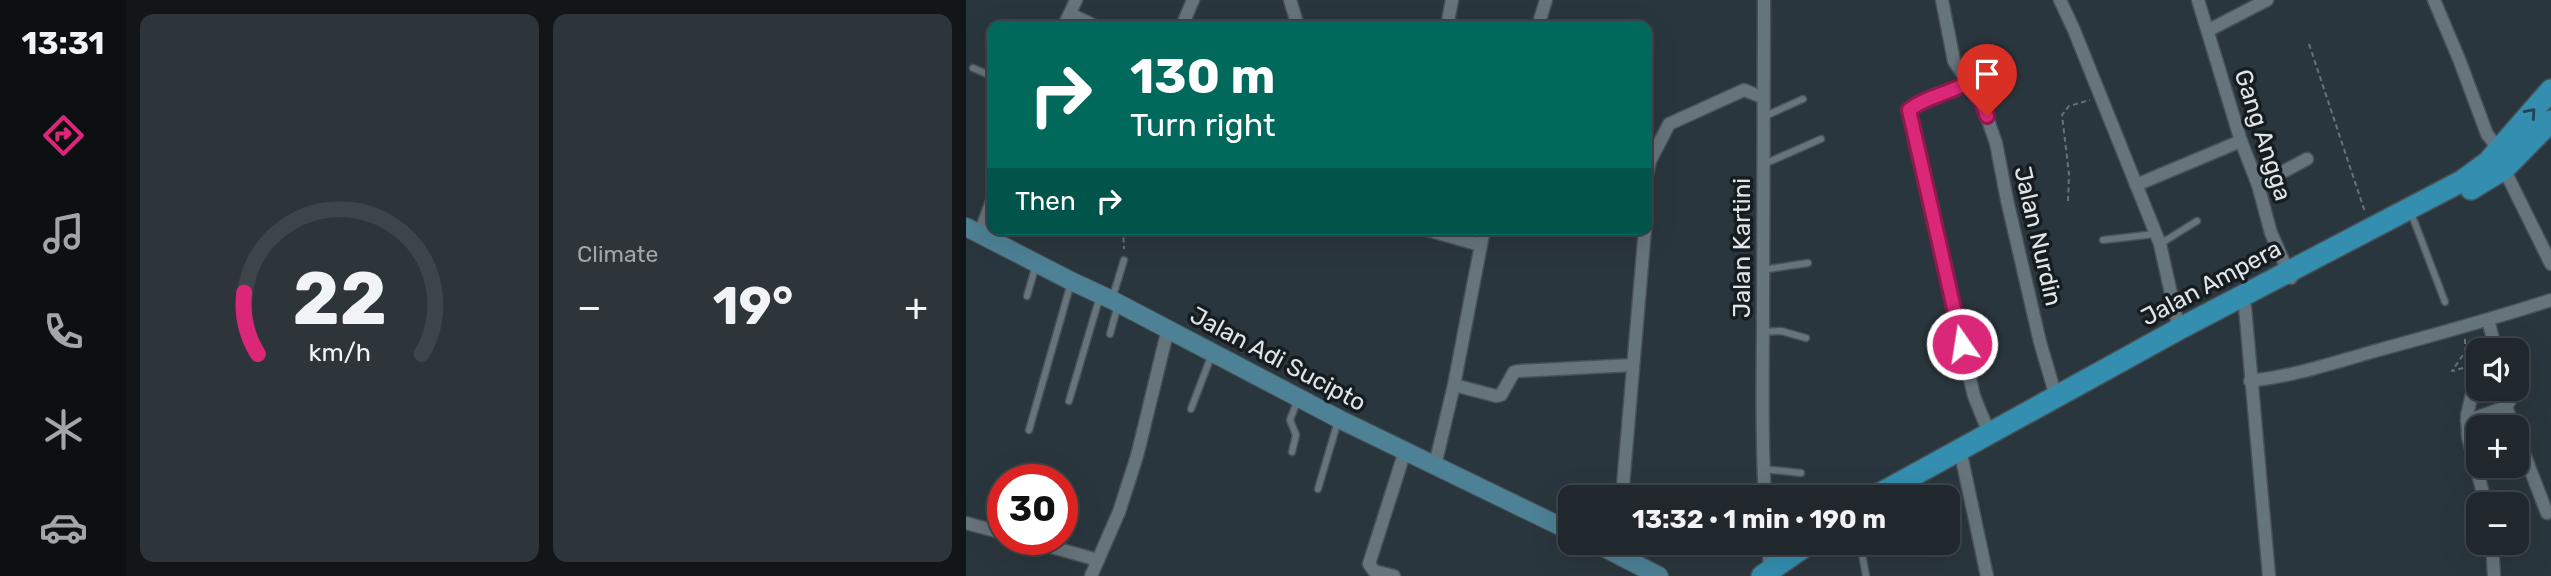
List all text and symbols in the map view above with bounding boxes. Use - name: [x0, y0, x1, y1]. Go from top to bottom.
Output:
- text: 13:31: [22, 24, 104, 62]
- pin: [1957, 44, 2017, 116]
- text: 130 m: [1130, 47, 1275, 105]
- icon: right: [1015, 49, 1106, 140]
- icon: arrive: [1968, 55, 2006, 93]
- street label: Gang Angga: [2229, 66, 2297, 204]
- text: Turn right: [1130, 106, 1275, 144]
- one-way arrow: [2523, 109, 2535, 122]
- icon: directions: [39, 111, 88, 160]
- street label: Jalan Nurdin: [2008, 163, 2068, 309]
- street label: Jalan Kartini: [1728, 178, 1756, 318]
- icon: right: [1090, 182, 1128, 220]
- text: Then: [1015, 186, 1076, 217]
- icon: music: [39, 209, 88, 258]
- street label: Jalan Ampera: [2136, 234, 2286, 332]
- text: Climate: [577, 240, 658, 268]
- text: 22: [292, 256, 387, 342]
- text: 19°: [713, 275, 793, 337]
- text: −: [577, 284, 602, 330]
- text: +: [904, 284, 928, 330]
- street label: Jalan Adi Sucipto: [1185, 301, 1371, 417]
- icon: phone: [39, 307, 88, 356]
- position arrow: [1925, 307, 1999, 381]
- text: km/h: [308, 338, 371, 367]
- map controls: [2466, 338, 2529, 555]
- button: sound: [2466, 338, 2529, 401]
- icon: climate: [39, 405, 88, 454]
- button: +: [2466, 415, 2529, 478]
- speed limit sign: 30: [987, 464, 1078, 555]
- button: −: [2466, 492, 2529, 555]
- icon: car: [39, 503, 88, 552]
- text: 13:32 · 1 min · 190 m: [1632, 504, 1886, 535]

